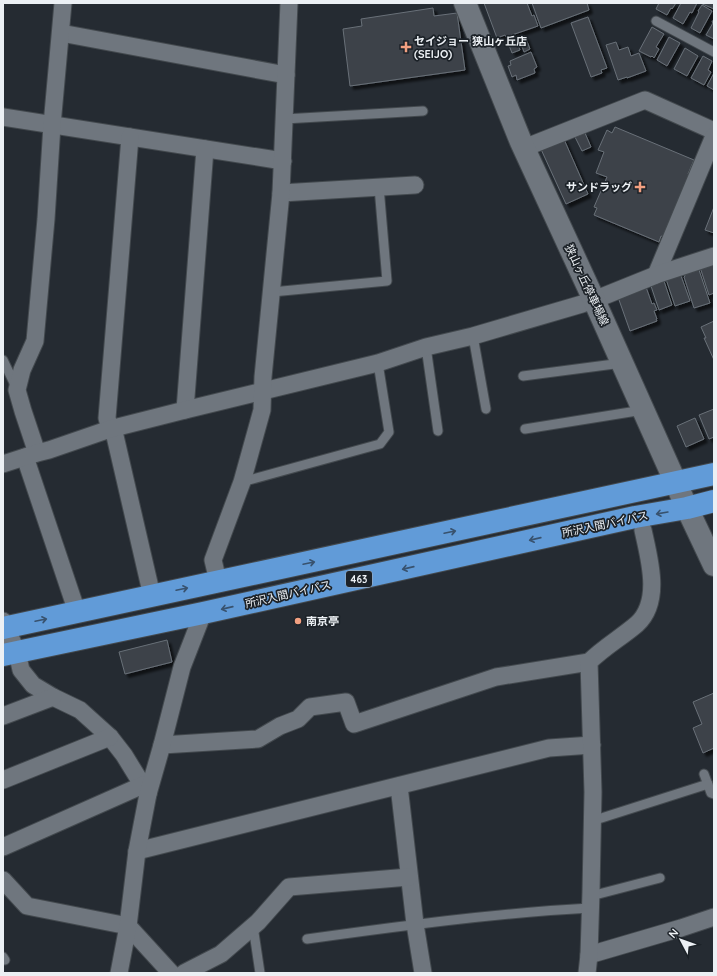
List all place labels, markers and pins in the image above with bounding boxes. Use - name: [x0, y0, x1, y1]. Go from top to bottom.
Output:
- place label: セイジョー 狭山ヶ丘店 (SEIJO): [414, 34, 527, 61]
- marker: セイジョー 狭山ヶ丘店 (SEIJO): [401, 42, 411, 52]
- place label: サンドラッグ: [566, 180, 632, 194]
- marker: サンドラッグ: [635, 182, 645, 192]
- place label: 南京亭: [306, 614, 339, 628]
- marker: 南京亭: [293, 616, 303, 626]

